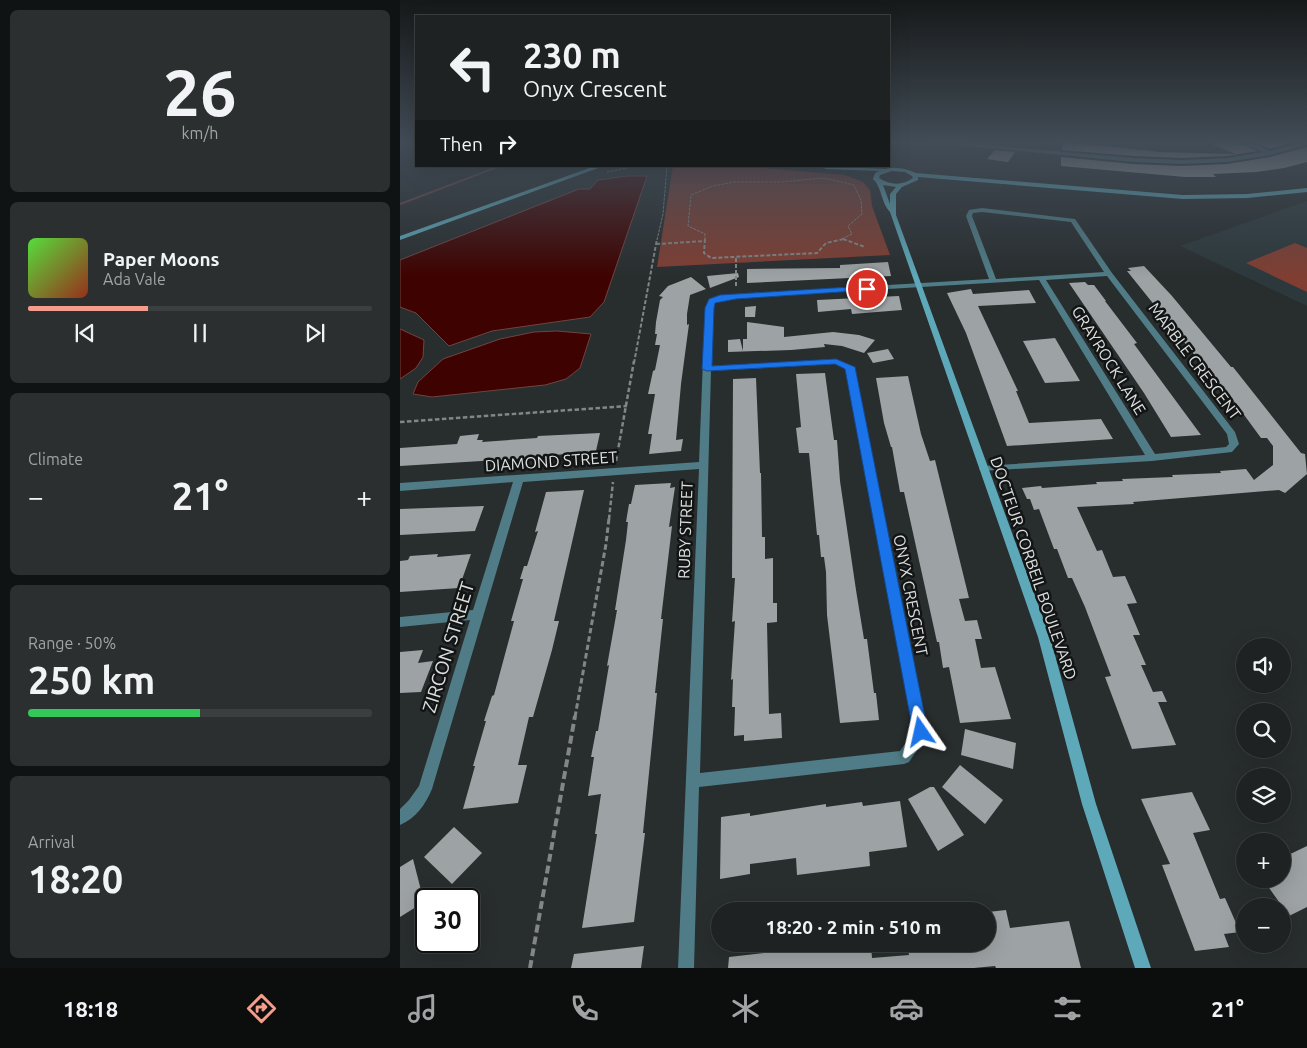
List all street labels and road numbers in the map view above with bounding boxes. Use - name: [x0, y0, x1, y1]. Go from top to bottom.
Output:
- street label: MARBLE CRESCENT: [1145, 299, 1245, 423]
- street label: GRAYROCK LANE: [1068, 302, 1150, 418]
- street label: DIAMOND STREET: [484, 447, 618, 475]
- street label: DOCTEUR CORBEIL BOULEVARD: [987, 454, 1081, 682]
- street label: RUBY STREET: [674, 481, 696, 579]
- street label: ONYX CRESCENT: [890, 533, 932, 657]
- street label: ZIRCON STREET: [418, 579, 478, 715]

